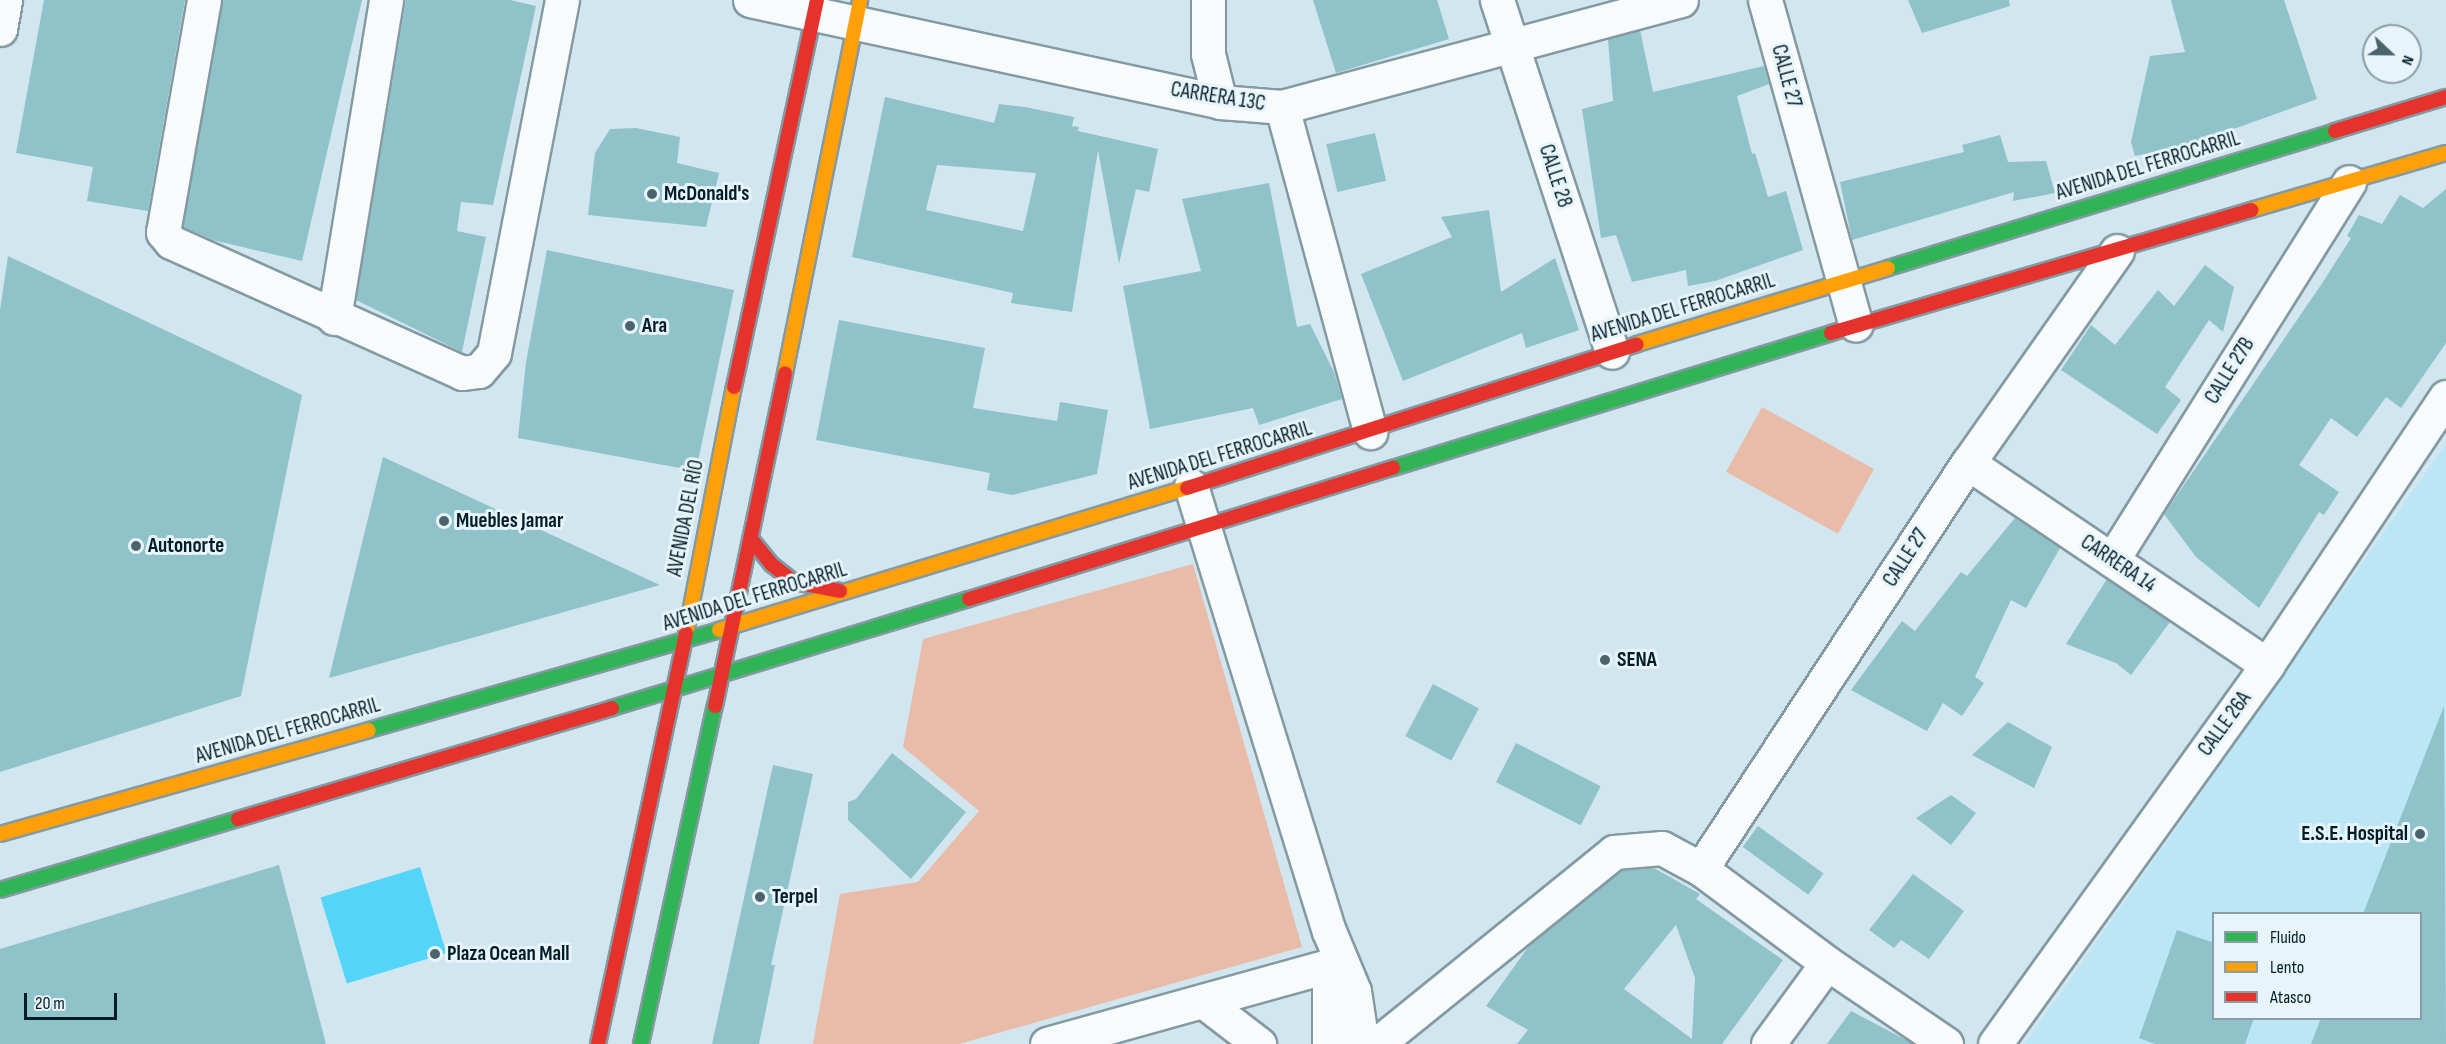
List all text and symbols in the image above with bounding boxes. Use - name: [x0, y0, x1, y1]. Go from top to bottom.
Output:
- north arrow: [2362, 24, 2422, 84]
- street label: CALLE 27: [1766, 42, 1806, 110]
- text: N: [2397, 53, 2418, 68]
- street label: CARRERA 13C: [1169, 77, 1267, 117]
- street label: AVENIDA DEL FERROCARRIL: [2053, 126, 2243, 206]
- street label: CALLE 28: [1533, 141, 1577, 211]
- place label: McDonald's: [664, 181, 749, 207]
- marker: McDonald's: [645, 187, 659, 201]
- street label: AVENIDA DEL FERROCARRIL: [1588, 268, 1778, 348]
- place label: Ara: [642, 313, 667, 339]
- marker: Ara: [623, 319, 637, 333]
- street label: CALLE 27B: [2200, 333, 2260, 409]
- street label: AVENIDA DEL FERROCARRIL: [1125, 416, 1315, 496]
- street label: AVENIDA DEL RÍO: [662, 458, 710, 578]
- place label: Muebles Jamar: [456, 508, 563, 534]
- marker: Muebles Jamar: [437, 514, 451, 528]
- street label: CALLE 27: [1878, 524, 1934, 592]
- street label: CARRERA 14: [2076, 530, 2160, 598]
- place label: Autonorte: [148, 533, 224, 559]
- marker: Autonorte: [129, 539, 143, 553]
- street label: AVENIDA DEL FERROCARRIL: [660, 557, 850, 637]
- place label: SENA: [1617, 647, 1657, 673]
- marker: SENA: [1598, 653, 1612, 667]
- street label: CALLE 26A: [2193, 687, 2257, 761]
- street label: AVENIDA DEL FERROCARRIL: [193, 693, 383, 769]
- place label: E.S.E. Hospital: [2301, 821, 2408, 847]
- marker: E.S.E. Hospital: [2413, 827, 2427, 841]
- place label: Terpel: [772, 884, 818, 910]
- marker: Terpel: [753, 890, 767, 904]
- legend: [2212, 912, 2422, 1020]
- text: Fluido: [2270, 927, 2306, 948]
- place label: Plaza Ocean Mall: [447, 941, 570, 967]
- marker: Plaza Ocean Mall: [428, 947, 442, 961]
- text: Lento: [2270, 957, 2304, 978]
- scale bar: [27, 981, 120, 1019]
- text: Atasco: [2270, 987, 2311, 1008]
- text: 20 m: [35, 993, 65, 1014]

